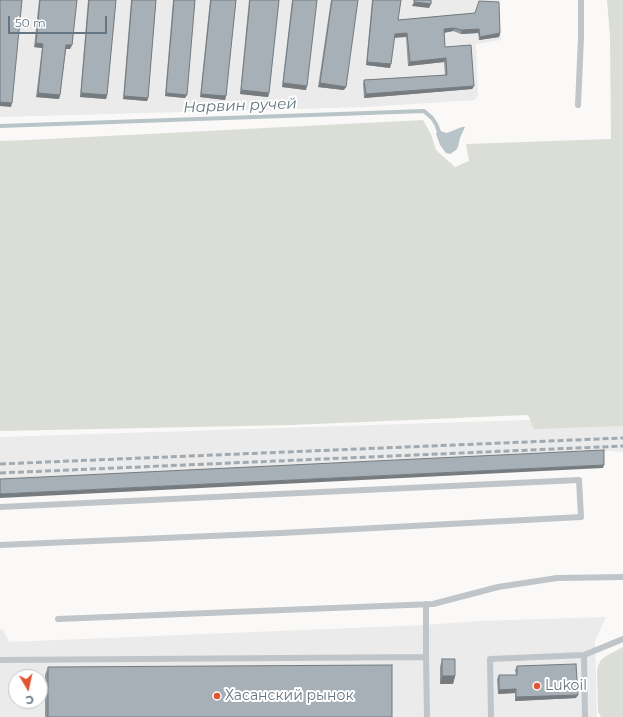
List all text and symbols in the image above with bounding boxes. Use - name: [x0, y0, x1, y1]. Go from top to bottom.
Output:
- scale bar: [10, 8, 109, 34]
- text: 50 m: [15, 15, 46, 30]
- water label: Нарвин ручей: [183, 95, 297, 117]
- north arrow: [8, 669, 48, 709]
- place label: Lukoil: [545, 678, 587, 694]
- marker: Lukoil: [532, 681, 542, 691]
- place label: Хасанский рынок: [225, 688, 354, 704]
- marker: Хасанский рынок: [212, 691, 222, 701]
- text: С: [25, 692, 35, 707]

